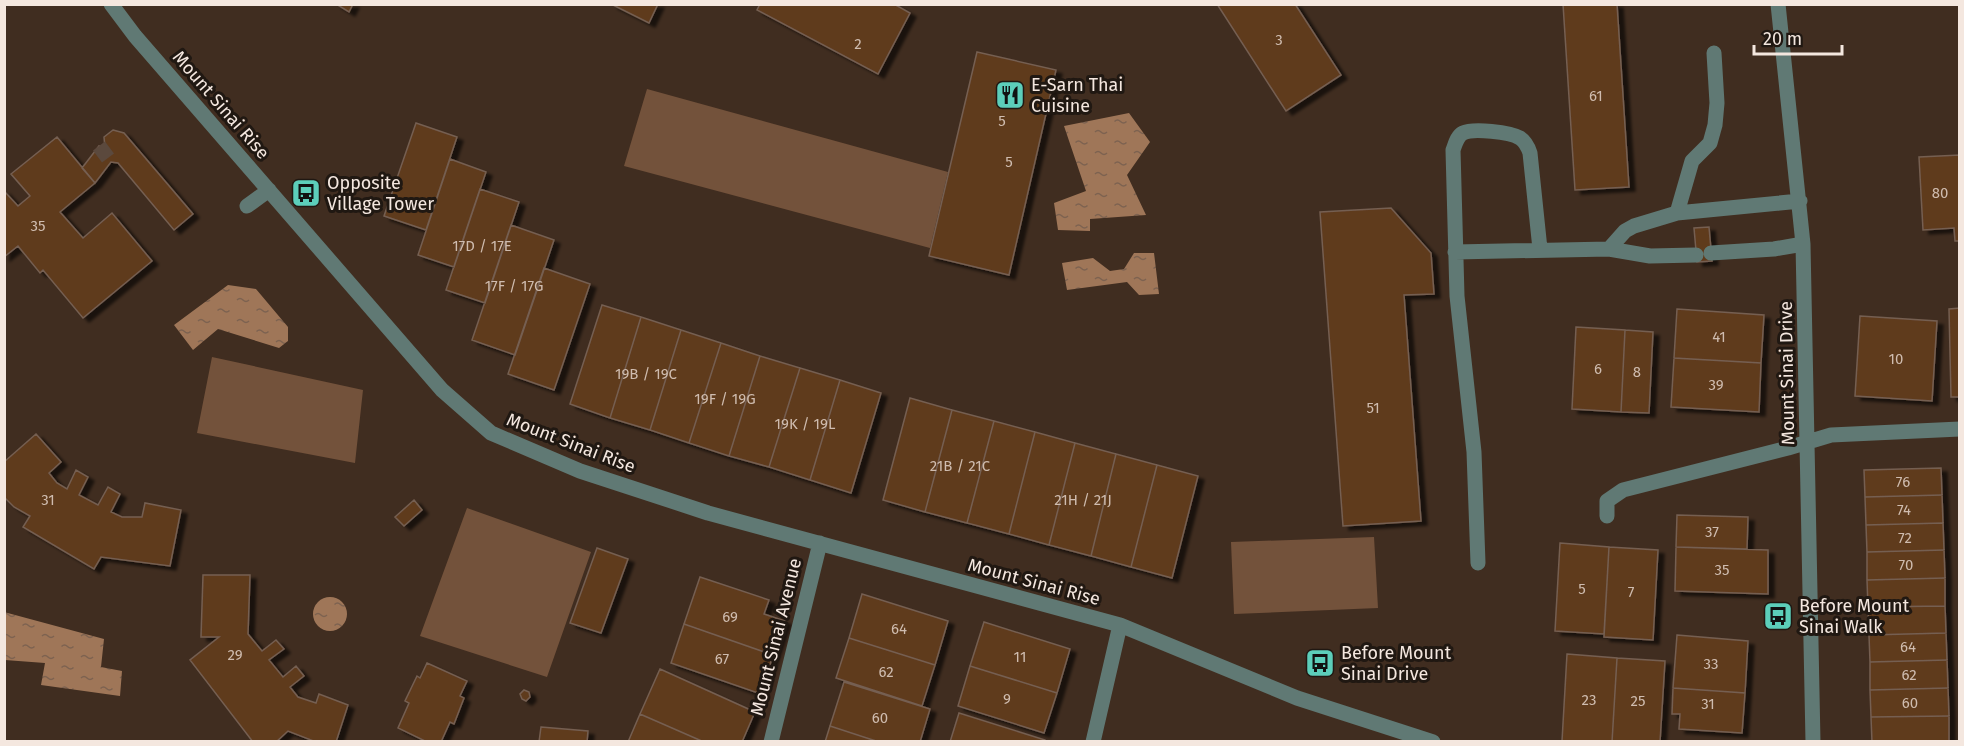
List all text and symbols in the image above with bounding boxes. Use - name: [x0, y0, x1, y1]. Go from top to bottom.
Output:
- scale bar: [1754, 18, 1842, 56]
- text: 20 m: [1763, 28, 1802, 50]
- house number: 3: [1275, 31, 1283, 49]
- house number: 2: [854, 35, 862, 53]
- street label: Mount Sinai Rise: [168, 46, 274, 164]
- place label: E-Sarn Thai Cuisine: [1031, 74, 1123, 117]
- restaurant icon: E-Sarn Thai Cuisine: [994, 79, 1026, 111]
- house number: 61: [1589, 87, 1603, 105]
- house number: 5: [998, 112, 1006, 130]
- house number: 5: [1005, 153, 1013, 171]
- place label: Opposite Village Tower: [327, 172, 434, 215]
- bus stop icon: Opposite Village Tower: [290, 177, 322, 209]
- house number: 80: [1932, 184, 1948, 202]
- house number: 35: [30, 217, 46, 235]
- house number: 17D / 17E: [452, 237, 512, 255]
- house number: 17F / 17G: [485, 277, 543, 295]
- street label: Mount Sinai Drive: [1775, 301, 1799, 445]
- house number: 41: [1712, 328, 1726, 346]
- house number: 10: [1889, 350, 1903, 368]
- house number: 6: [1594, 360, 1602, 378]
- house number: 8: [1633, 363, 1641, 381]
- house number: 19B / 19C: [615, 365, 678, 383]
- house number: 39: [1708, 376, 1724, 394]
- house number: 19F / 19G: [694, 390, 756, 408]
- house number: 51: [1366, 399, 1380, 417]
- street label: Mount Sinai Rise: [504, 408, 638, 478]
- house number: 19K / 19L: [775, 415, 836, 433]
- house number: 21B / 21C: [930, 457, 991, 475]
- house number: 76: [1896, 473, 1910, 491]
- house number: 31: [41, 491, 55, 509]
- house number: 21H / 21J: [1054, 491, 1112, 509]
- house number: 74: [1897, 501, 1911, 519]
- house number: 37: [1705, 523, 1719, 541]
- house number: 72: [1898, 529, 1912, 547]
- street label: Mount Sinai Rise: [965, 554, 1103, 610]
- street label: Mount Sinai Avenue: [746, 556, 806, 718]
- house number: 70: [1899, 556, 1913, 574]
- house number: 35: [1714, 561, 1730, 579]
- house number: 5: [1578, 580, 1586, 598]
- house number: 7: [1628, 583, 1635, 601]
- place label: Before Mount Sinai Walk: [1799, 595, 1910, 638]
- bus stop icon: Before Mount Sinai Walk: [1762, 600, 1794, 632]
- house number: 69: [722, 608, 738, 626]
- house number: 64: [891, 620, 907, 638]
- house number: 64: [1900, 638, 1916, 656]
- place label: Before Mount Sinai Drive: [1341, 642, 1452, 685]
- house number: 29: [227, 646, 243, 664]
- bus stop icon: Before Mount Sinai Drive: [1304, 647, 1336, 679]
- house number: 11: [1014, 648, 1026, 666]
- house number: 67: [715, 650, 729, 668]
- house number: 33: [1704, 655, 1718, 673]
- house number: 62: [878, 663, 894, 681]
- house number: 62: [1901, 666, 1917, 684]
- house number: 9: [1003, 690, 1011, 708]
- house number: 23: [1582, 691, 1596, 709]
- house number: 25: [1631, 692, 1645, 710]
- house number: 60: [1902, 694, 1918, 712]
- house number: 31: [1701, 695, 1715, 713]
- house number: 60: [872, 709, 888, 727]

